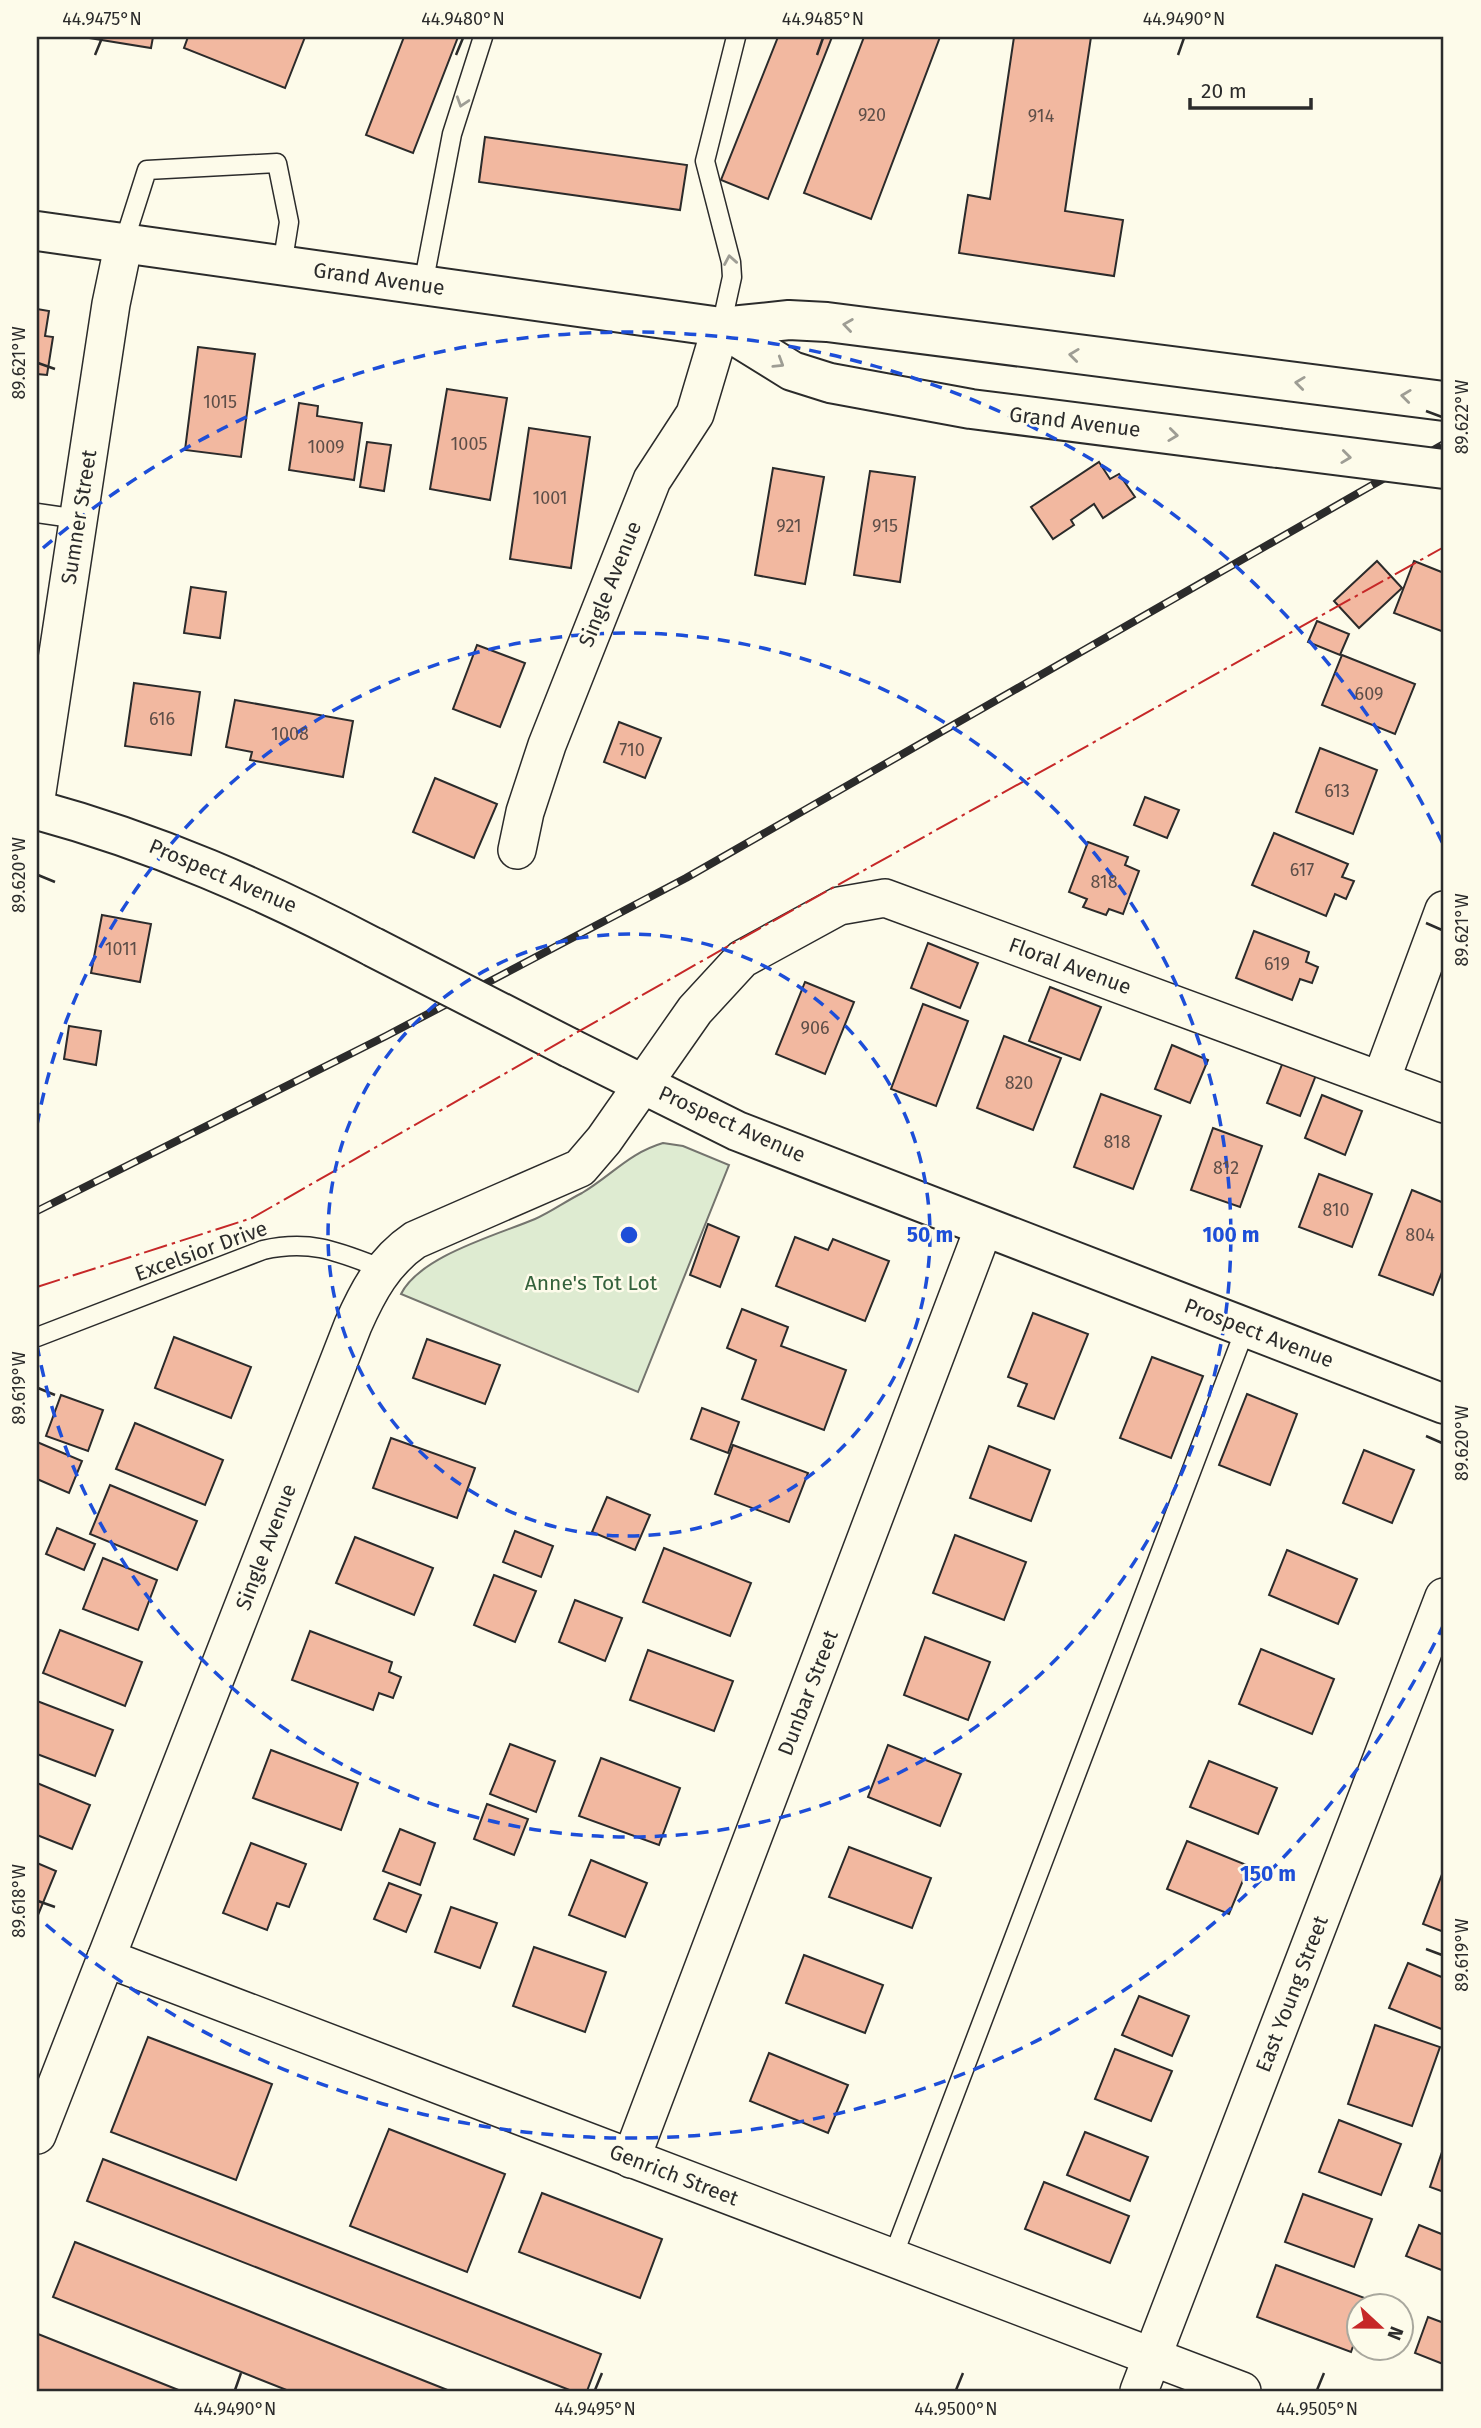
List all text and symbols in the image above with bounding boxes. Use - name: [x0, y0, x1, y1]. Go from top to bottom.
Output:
- text: 44.9475°N: [62, 8, 142, 30]
- text: 44.9480°N: [421, 8, 505, 30]
- text: 44.9485°N: [782, 8, 864, 30]
- text: 44.9490°N: [1143, 8, 1225, 30]
- scale bar: [1190, 66, 1311, 110]
- text: 20 m: [1201, 78, 1247, 104]
- one-way arrow: [456, 95, 471, 107]
- house number: 920: [858, 104, 886, 126]
- house number: 914: [1028, 105, 1055, 127]
- one-way arrow: [723, 254, 738, 266]
- street label: Grand Avenue: [312, 257, 446, 301]
- one-way arrow: [842, 317, 854, 332]
- text: 89.621°W: [8, 326, 30, 400]
- one-way arrow: [1068, 347, 1080, 362]
- one-way arrow: [771, 354, 784, 367]
- one-way arrow: [1294, 376, 1305, 391]
- text: 89.622°W: [1451, 380, 1473, 454]
- one-way arrow: [1400, 389, 1412, 404]
- house number: 1015: [203, 391, 237, 413]
- street label: Grand Avenue: [1008, 401, 1142, 443]
- one-way arrow: [1168, 427, 1179, 442]
- house number: 1005: [451, 433, 487, 455]
- house number: 1009: [307, 436, 345, 458]
- street label: Sumner Street: [56, 447, 103, 586]
- one-way arrow: [1340, 449, 1352, 464]
- house number: 1001: [532, 487, 568, 509]
- house number: 921: [776, 515, 802, 537]
- house number: 915: [872, 515, 898, 537]
- street label: Single Avenue: [573, 517, 647, 651]
- house number: 609: [1355, 683, 1383, 705]
- house number: 616: [149, 708, 175, 730]
- house number: 1008: [271, 723, 309, 745]
- house number: 710: [619, 739, 645, 761]
- house number: 613: [1324, 780, 1350, 802]
- street label: Prospect Avenue: [145, 833, 301, 919]
- text: 89.620°W: [8, 837, 30, 913]
- house number: 617: [1290, 859, 1314, 881]
- house number: 818: [1090, 871, 1118, 893]
- text: 89.621°W: [1451, 893, 1473, 967]
- street label: Floral Avenue: [1005, 932, 1135, 1000]
- house number: 1011: [105, 938, 137, 960]
- house number: 619: [1264, 953, 1290, 975]
- house number: 906: [800, 1017, 830, 1039]
- house number: 820: [1005, 1072, 1033, 1094]
- street label: Prospect Avenue: [654, 1080, 810, 1168]
- house number: 818: [1103, 1131, 1131, 1153]
- house number: 812: [1213, 1157, 1239, 1179]
- house number: 810: [1322, 1199, 1350, 1221]
- street label: Excelsior Drive: [131, 1215, 271, 1287]
- text: 50 m: [907, 1222, 953, 1248]
- text: 100 m: [1202, 1222, 1260, 1248]
- centre of rings: [617, 1223, 641, 1247]
- house number: 804: [1405, 1224, 1435, 1246]
- park label: Anne's Tot Lot: [525, 1270, 658, 1296]
- street label: Prospect Avenue: [1181, 1293, 1337, 1373]
- text: 89.619°W: [8, 1351, 30, 1425]
- text: 89.620°W: [1451, 1405, 1473, 1481]
- street label: Single Avenue: [230, 1480, 302, 1614]
- street label: Dunbar Street: [772, 1626, 844, 1759]
- text: 150 m: [1240, 1861, 1296, 1887]
- text: 89.618°W: [8, 1864, 30, 1938]
- street label: East Young Street: [1250, 1912, 1334, 2076]
- text: 89.619°W: [1451, 1918, 1473, 1992]
- street label: Genrich Street: [606, 2139, 742, 2212]
- north arrow: [1344, 2292, 1414, 2362]
- text: N: [1382, 2323, 1408, 2343]
- text: 44.9490°N: [194, 2398, 276, 2420]
- text: 44.9495°N: [554, 2398, 636, 2420]
- text: 44.9500°N: [914, 2398, 998, 2420]
- text: 44.9505°N: [1276, 2398, 1358, 2420]

